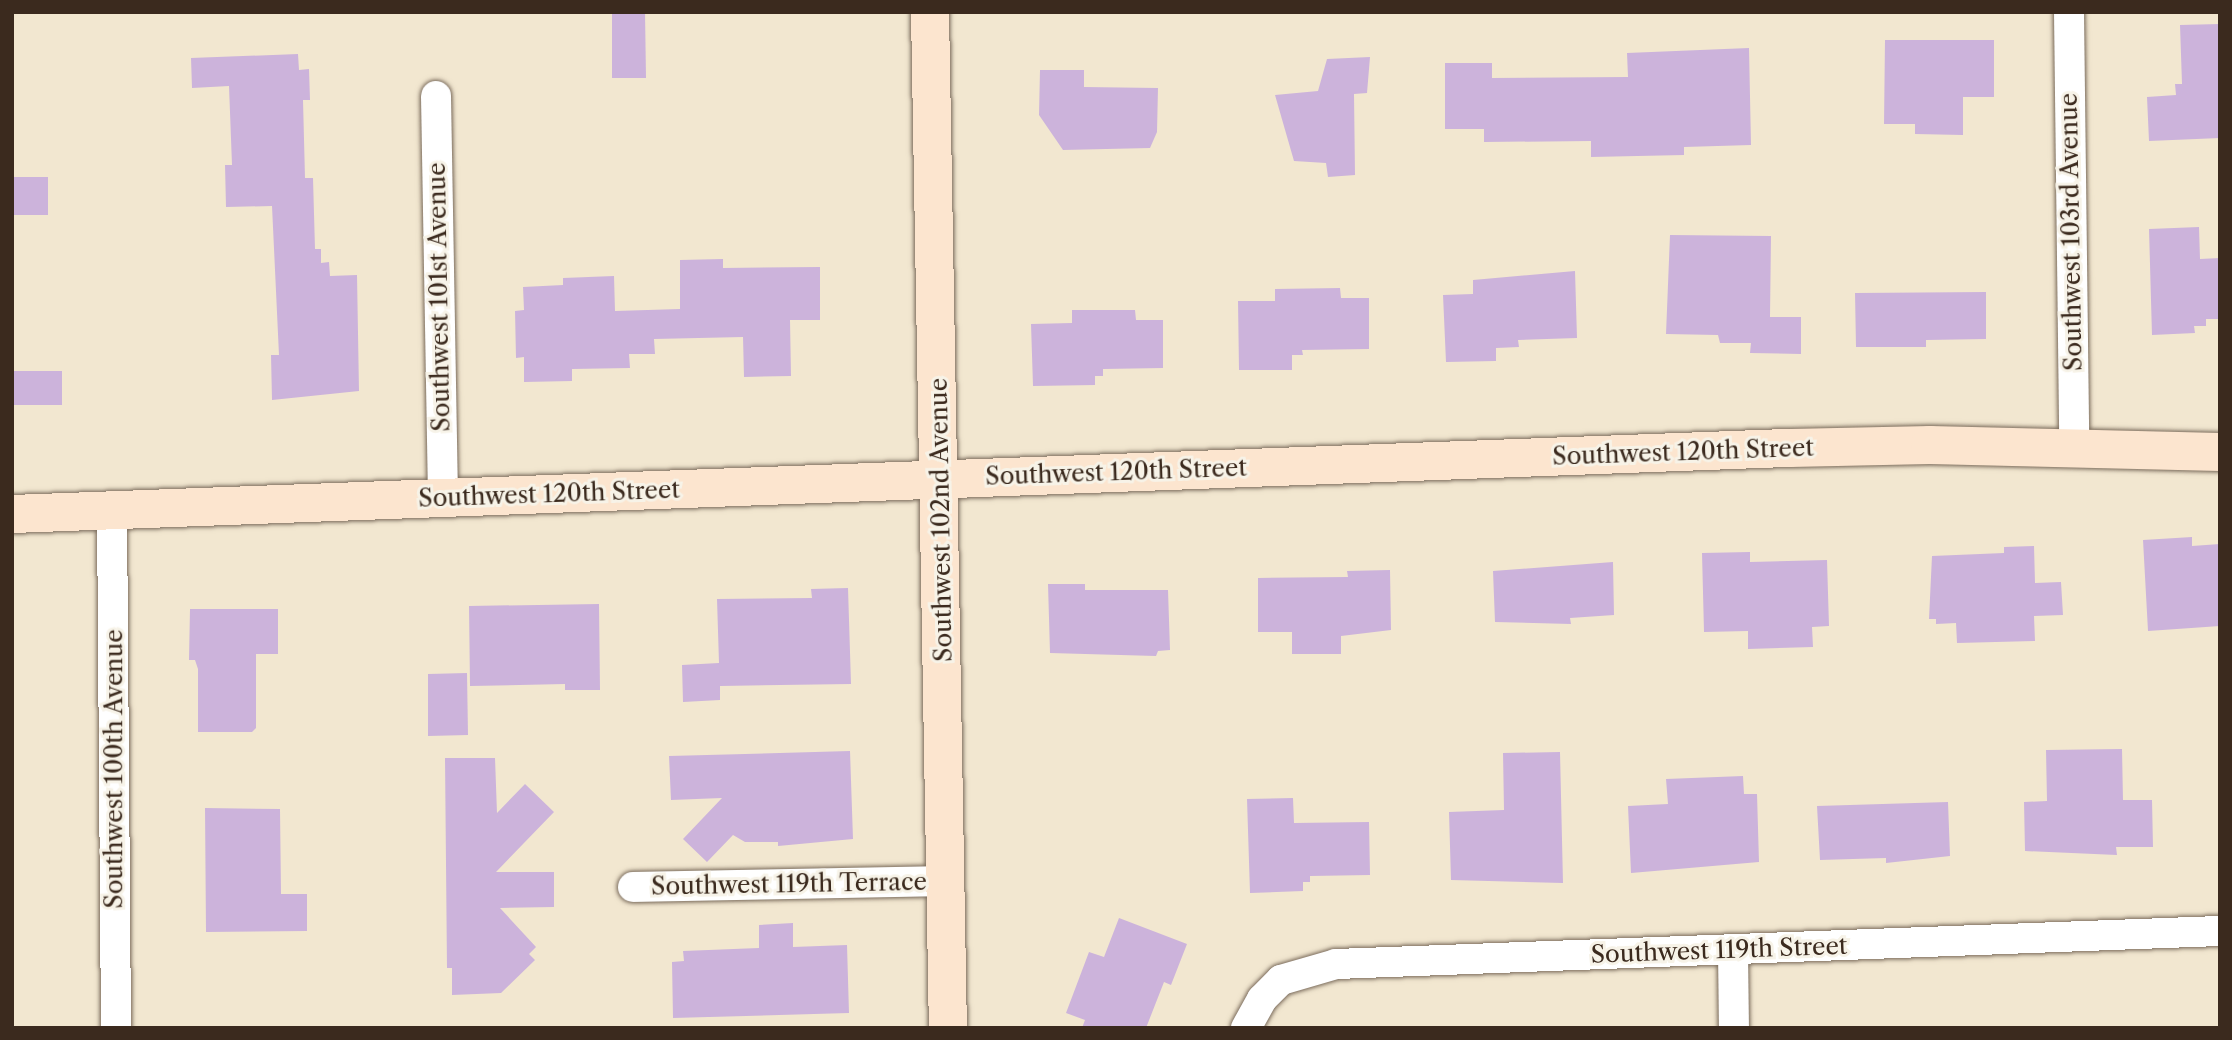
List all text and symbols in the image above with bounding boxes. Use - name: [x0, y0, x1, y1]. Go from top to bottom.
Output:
- street label: Southwest 103rd Avenue: [2054, 92, 2088, 372]
- street label: Southwest 101st Avenue: [422, 162, 456, 432]
- street label: Southwest 102nd Avenue: [924, 377, 958, 663]
- street label: Southwest 120th Street: [1552, 433, 1814, 471]
- street label: Southwest 120th Street: [985, 453, 1247, 491]
- street label: Southwest 120th Street: [418, 475, 680, 513]
- street label: Southwest 100th Avenue: [100, 629, 128, 909]
- street label: Southwest 119th Terrace: [650, 867, 928, 901]
- street label: Southwest 119th Street: [1590, 931, 1848, 969]

